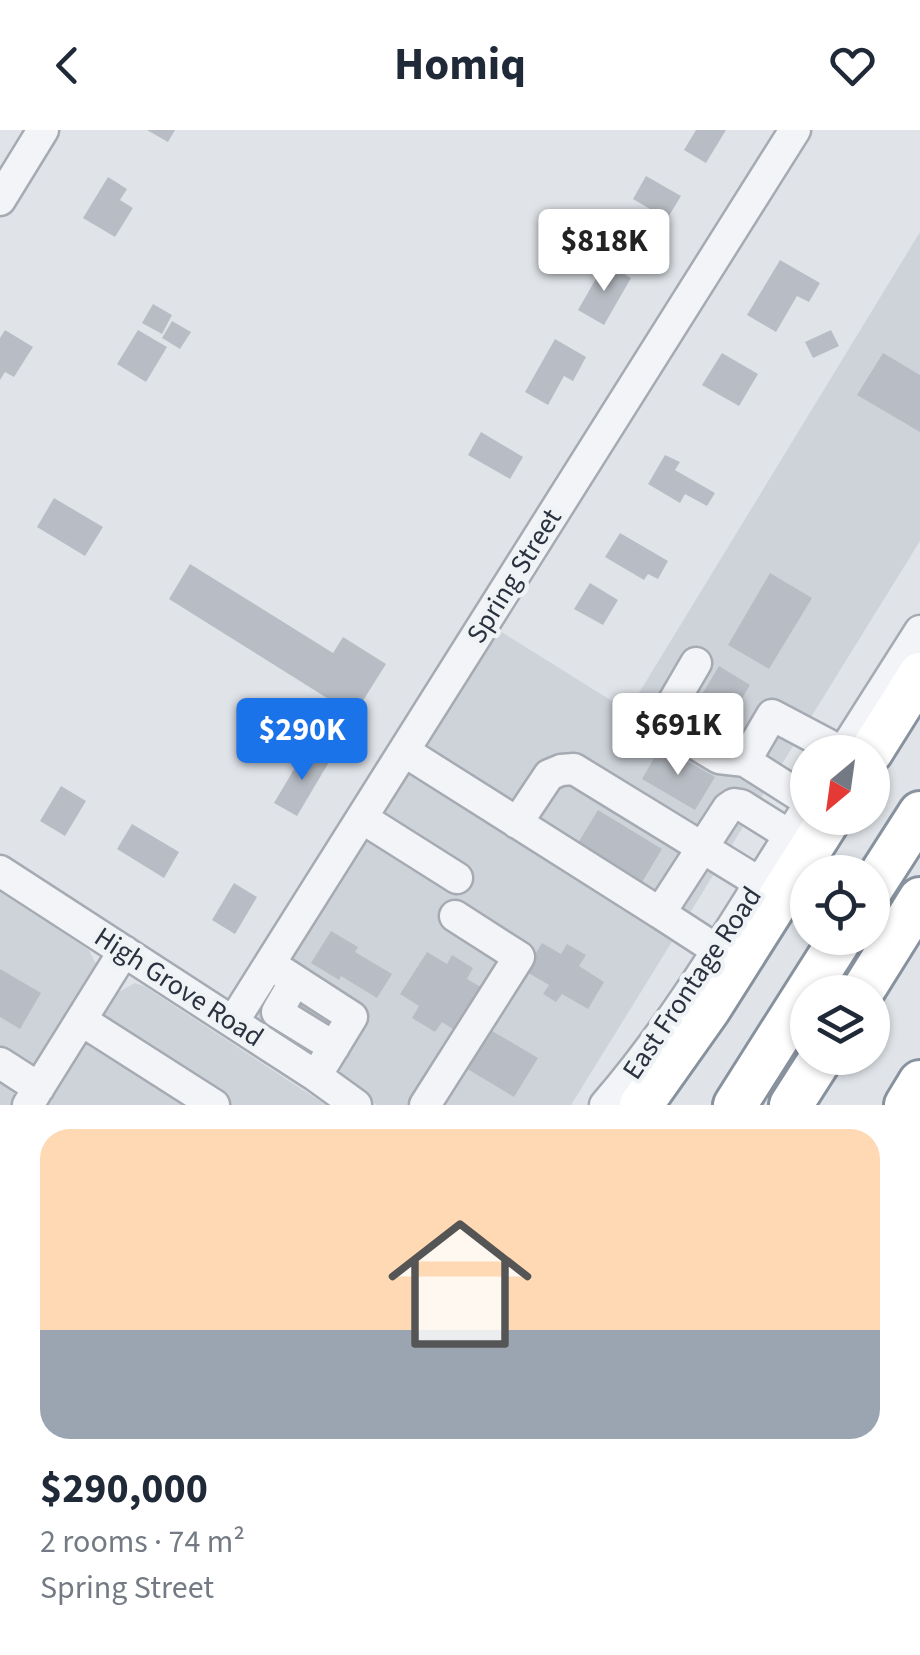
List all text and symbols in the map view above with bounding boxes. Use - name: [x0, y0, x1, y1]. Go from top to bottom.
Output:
- text: Homiq: [394, 33, 526, 97]
- icon: back: [40, 38, 95, 93]
- icon: heart: [825, 38, 880, 93]
- pin: $818K: [534, 209, 674, 294]
- text: $818K: [560, 218, 648, 264]
- street label: Spring Street: [457, 500, 572, 651]
- pin: $691K: [608, 693, 748, 778]
- pin: $290K: [232, 698, 372, 783]
- text: $691K: [634, 702, 722, 748]
- text: $290K: [258, 707, 346, 753]
- north arrow: [790, 735, 890, 835]
- map controls: [790, 735, 890, 1075]
- button: locate: [790, 855, 890, 955]
- street label: East Frontage Road: [613, 879, 771, 1087]
- street label: High Grove Road: [87, 917, 271, 1057]
- button: layers: [790, 975, 890, 1075]
- icon: home: [370, 1194, 550, 1374]
- text: $290,000: [40, 1459, 208, 1519]
- text: 2 rooms · 74 m²: [40, 1519, 245, 1565]
- text: Spring Street: [40, 1565, 214, 1611]

